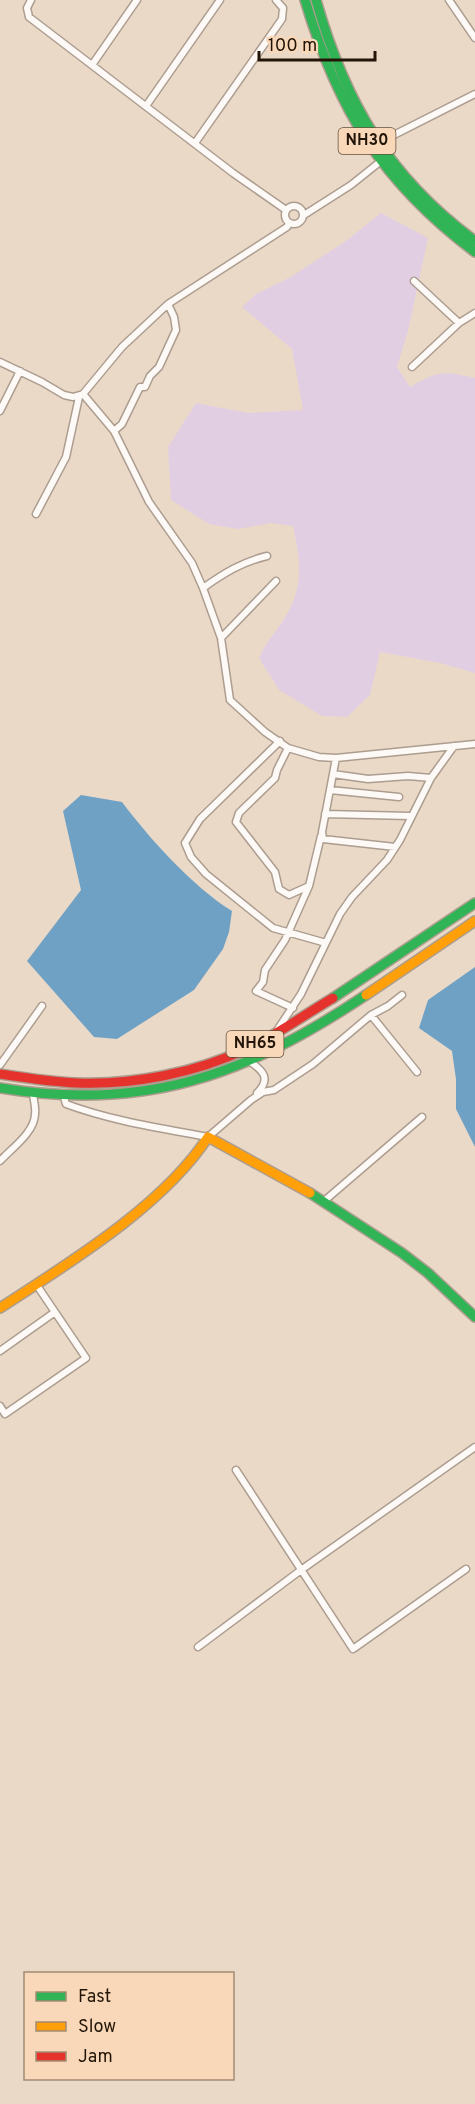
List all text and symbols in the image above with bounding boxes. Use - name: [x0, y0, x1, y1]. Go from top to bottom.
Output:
- scale bar: [259, 24, 374, 62]
- text: 100 m: [268, 35, 317, 58]
- road number: NH30: [338, 128, 395, 154]
- road number: NH65: [226, 1031, 284, 1057]
- legend: [24, 1972, 234, 2080]
- text: Fast: [78, 1986, 111, 2009]
- text: Slow: [78, 2016, 116, 2039]
- text: Jam: [78, 2046, 113, 2069]

